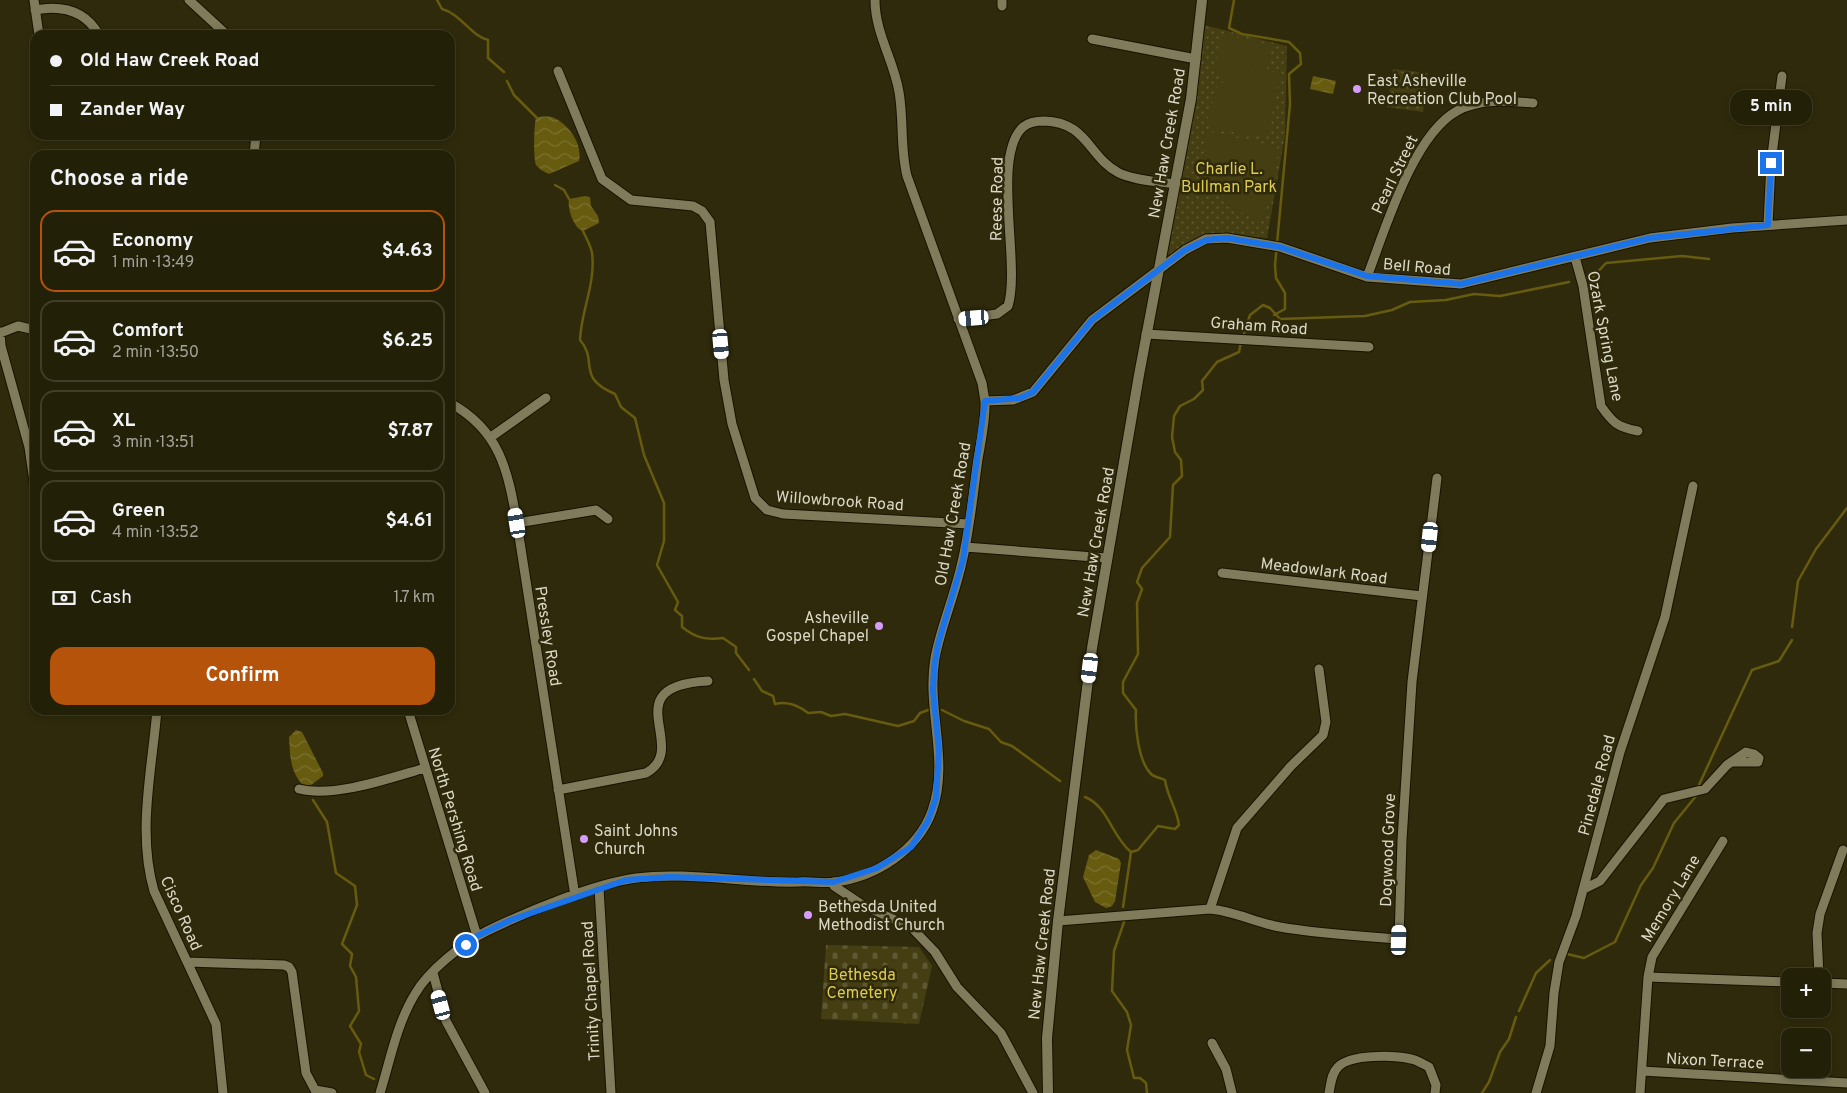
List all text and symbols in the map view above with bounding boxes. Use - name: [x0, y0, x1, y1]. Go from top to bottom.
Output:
- text: Old Haw Creek Road: [80, 49, 260, 73]
- street label: New Haw Creek Road: [1145, 67, 1191, 220]
- place label: East Asheville Recreation Club Pool: [1367, 72, 1517, 110]
- marker: East Asheville Recreation Club Pool: [1351, 83, 1363, 95]
- callout: 5 min: [1730, 90, 1812, 126]
- text: 5 min: [1750, 97, 1792, 117]
- text: Zander Way: [80, 98, 185, 122]
- street label: Pearl Street: [1368, 132, 1424, 218]
- route end: [1760, 152, 1782, 174]
- street label: Reese Road: [987, 157, 1009, 241]
- park label: Charlie L. Bullman Park: [1181, 160, 1277, 198]
- text: Choose a ride: [50, 166, 188, 193]
- icon: car: [52, 229, 97, 274]
- text: Economy: [112, 229, 193, 253]
- text: $4.63: [382, 239, 433, 263]
- text: 1 min · 13:49: [112, 253, 194, 273]
- street label: Bell Road: [1382, 255, 1452, 281]
- street label: Ozark Spring Lane: [1582, 269, 1627, 403]
- car: [958, 309, 989, 327]
- street label: Graham Road: [1210, 314, 1308, 340]
- icon: car: [52, 319, 97, 364]
- text: Comfort: [112, 319, 184, 343]
- car: [712, 328, 729, 360]
- text: $6.25: [382, 329, 433, 353]
- text: 2 min · 13:50: [112, 343, 199, 363]
- icon: car: [52, 409, 97, 454]
- text: XL: [112, 409, 135, 433]
- text: $7.87: [387, 419, 433, 443]
- text: 3 min · 13:51: [112, 433, 195, 453]
- street label: Old Haw Creek Road: [931, 441, 976, 588]
- street label: New Haw Creek Road: [1074, 466, 1120, 619]
- street label: Willowbrook Road: [775, 488, 905, 516]
- icon: car: [52, 499, 97, 544]
- text: Green: [112, 499, 165, 523]
- car: [507, 507, 526, 539]
- text: $4.61: [385, 509, 433, 533]
- car: [1420, 521, 1439, 553]
- text: 4 min · 13:52: [112, 523, 199, 543]
- street label: Meadowlark Road: [1259, 554, 1388, 590]
- icon: cash: [50, 584, 78, 612]
- street label: Pressley Road: [529, 585, 565, 688]
- text: Cash: [90, 586, 132, 610]
- text: 1.7 km: [393, 588, 435, 608]
- place label: Asheville Gospel Chapel: [766, 609, 869, 647]
- marker: Asheville Gospel Chapel: [873, 620, 885, 632]
- button: Confirm: [50, 647, 435, 705]
- car: [1080, 652, 1099, 684]
- street label: Pinedale Road: [1575, 733, 1621, 838]
- street label: North Pershing Road: [423, 745, 486, 894]
- street label: Dogwood Grove: [1377, 793, 1401, 907]
- place label: Saint Johns Church: [594, 822, 678, 860]
- marker: Saint Johns Church: [578, 833, 590, 845]
- street label: Memory Lane: [1638, 852, 1706, 946]
- street label: New Haw Creek Road: [1025, 867, 1061, 1021]
- street label: Cisco Road: [155, 873, 206, 954]
- place label: Bethesda United Methodist Church: [818, 898, 945, 936]
- marker: Bethesda United Methodist Church: [802, 909, 814, 921]
- street label: Trinity Chapel Road: [578, 920, 606, 1061]
- car: [1390, 925, 1407, 955]
- route start: [455, 934, 477, 956]
- park label: Bethesda Cemetery: [827, 966, 897, 1004]
- map controls: [1781, 968, 1831, 1078]
- button: +: [1781, 968, 1831, 1018]
- car: [429, 989, 452, 1021]
- button: −: [1781, 1028, 1831, 1078]
- street label: Nixon Terrace: [1665, 1049, 1764, 1075]

